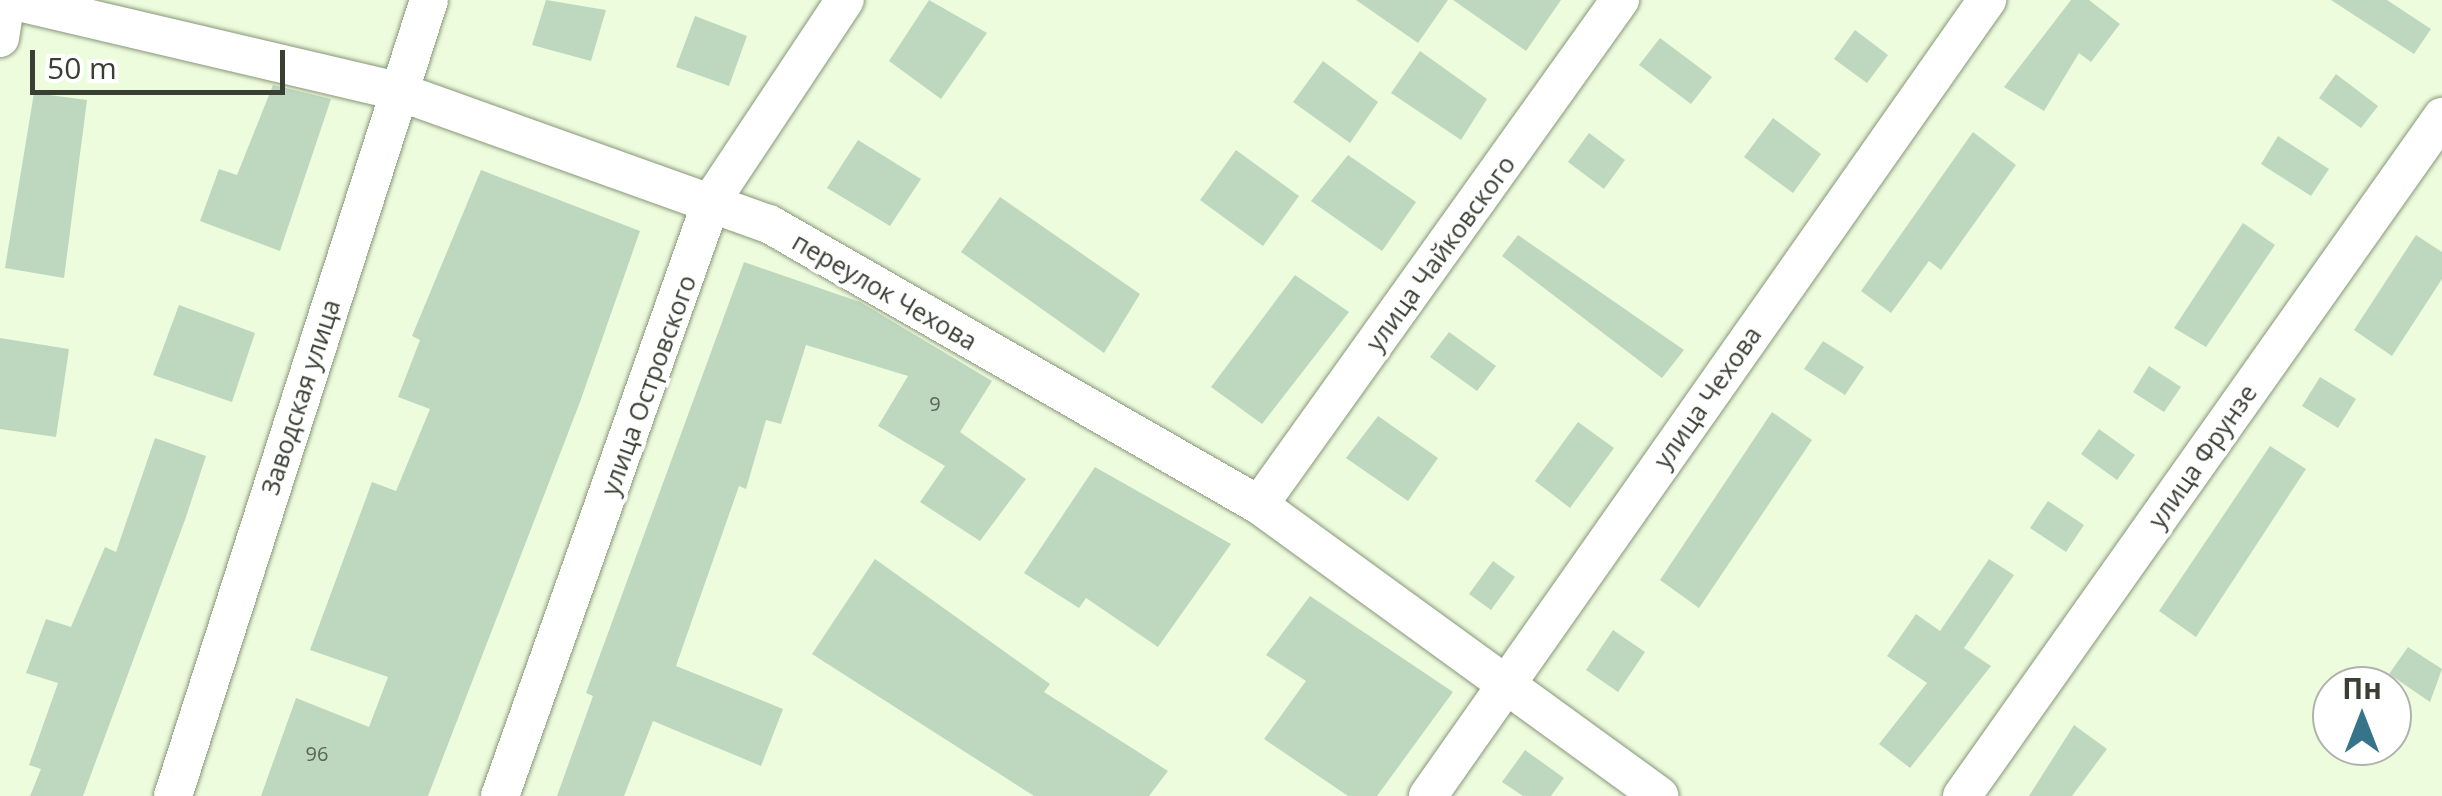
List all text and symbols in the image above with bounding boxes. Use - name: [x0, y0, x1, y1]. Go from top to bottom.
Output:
- scale bar: [35, 30, 290, 92]
- text: 50 m: [47, 47, 117, 88]
- street label: улица Чайковского: [1359, 150, 1521, 356]
- street label: переулок Чехова: [787, 226, 983, 356]
- street label: улица Островского: [594, 271, 702, 499]
- street label: Заводская улица: [254, 296, 346, 498]
- street label: улица Чехова: [1647, 320, 1767, 474]
- street label: улица Фрунзе: [2141, 378, 2263, 534]
- house number: 9: [929, 391, 941, 415]
- north arrow: [2312, 666, 2412, 766]
- text: Пн: [2342, 669, 2382, 707]
- house number: 96: [306, 741, 328, 765]

